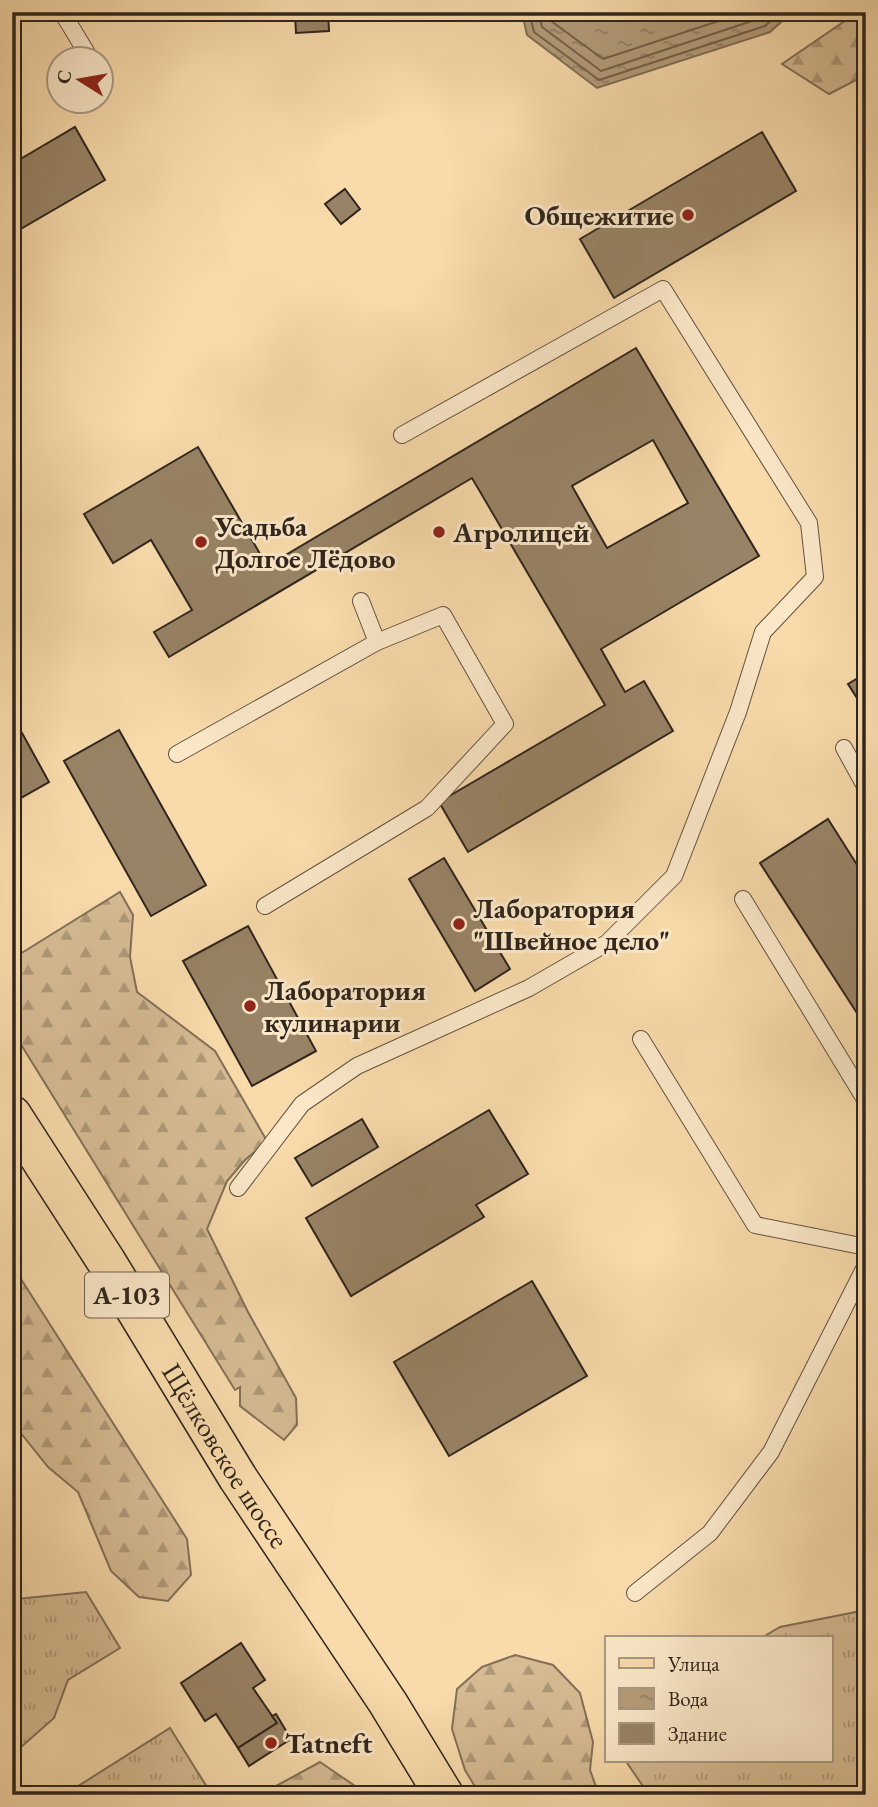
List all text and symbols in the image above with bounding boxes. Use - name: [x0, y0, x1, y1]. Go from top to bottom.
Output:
- north arrow: [46, 46, 116, 116]
- text: С: [50, 68, 77, 86]
- place label: Общежитие: [524, 197, 674, 233]
- marker: Общежитие: [680, 207, 696, 223]
- place label: Усадьба Долгое Лёдово: [214, 508, 396, 576]
- place label: Агролицей: [452, 514, 589, 550]
- marker: Агролицей: [431, 524, 447, 540]
- marker: Усадьба Долгое Лёдово: [193, 534, 209, 550]
- place label: Лаборатория "Швейное дело": [473, 890, 670, 958]
- marker: Лаборатория "Швейное дело": [451, 916, 467, 932]
- place label: Лаборатория кулинарии: [264, 972, 426, 1040]
- marker: Лаборатория кулинарии: [242, 998, 258, 1014]
- road number: А-103: [85, 1272, 169, 1318]
- street label: Щёлковское шоссе: [154, 1356, 298, 1555]
- legend: [605, 1636, 832, 1762]
- text: Улица: [667, 1650, 720, 1677]
- text: Вода: [668, 1685, 709, 1712]
- text: Здание: [668, 1720, 727, 1747]
- place label: Tatneft: [285, 1725, 373, 1761]
- marker: Tatneft: [263, 1735, 279, 1751]

